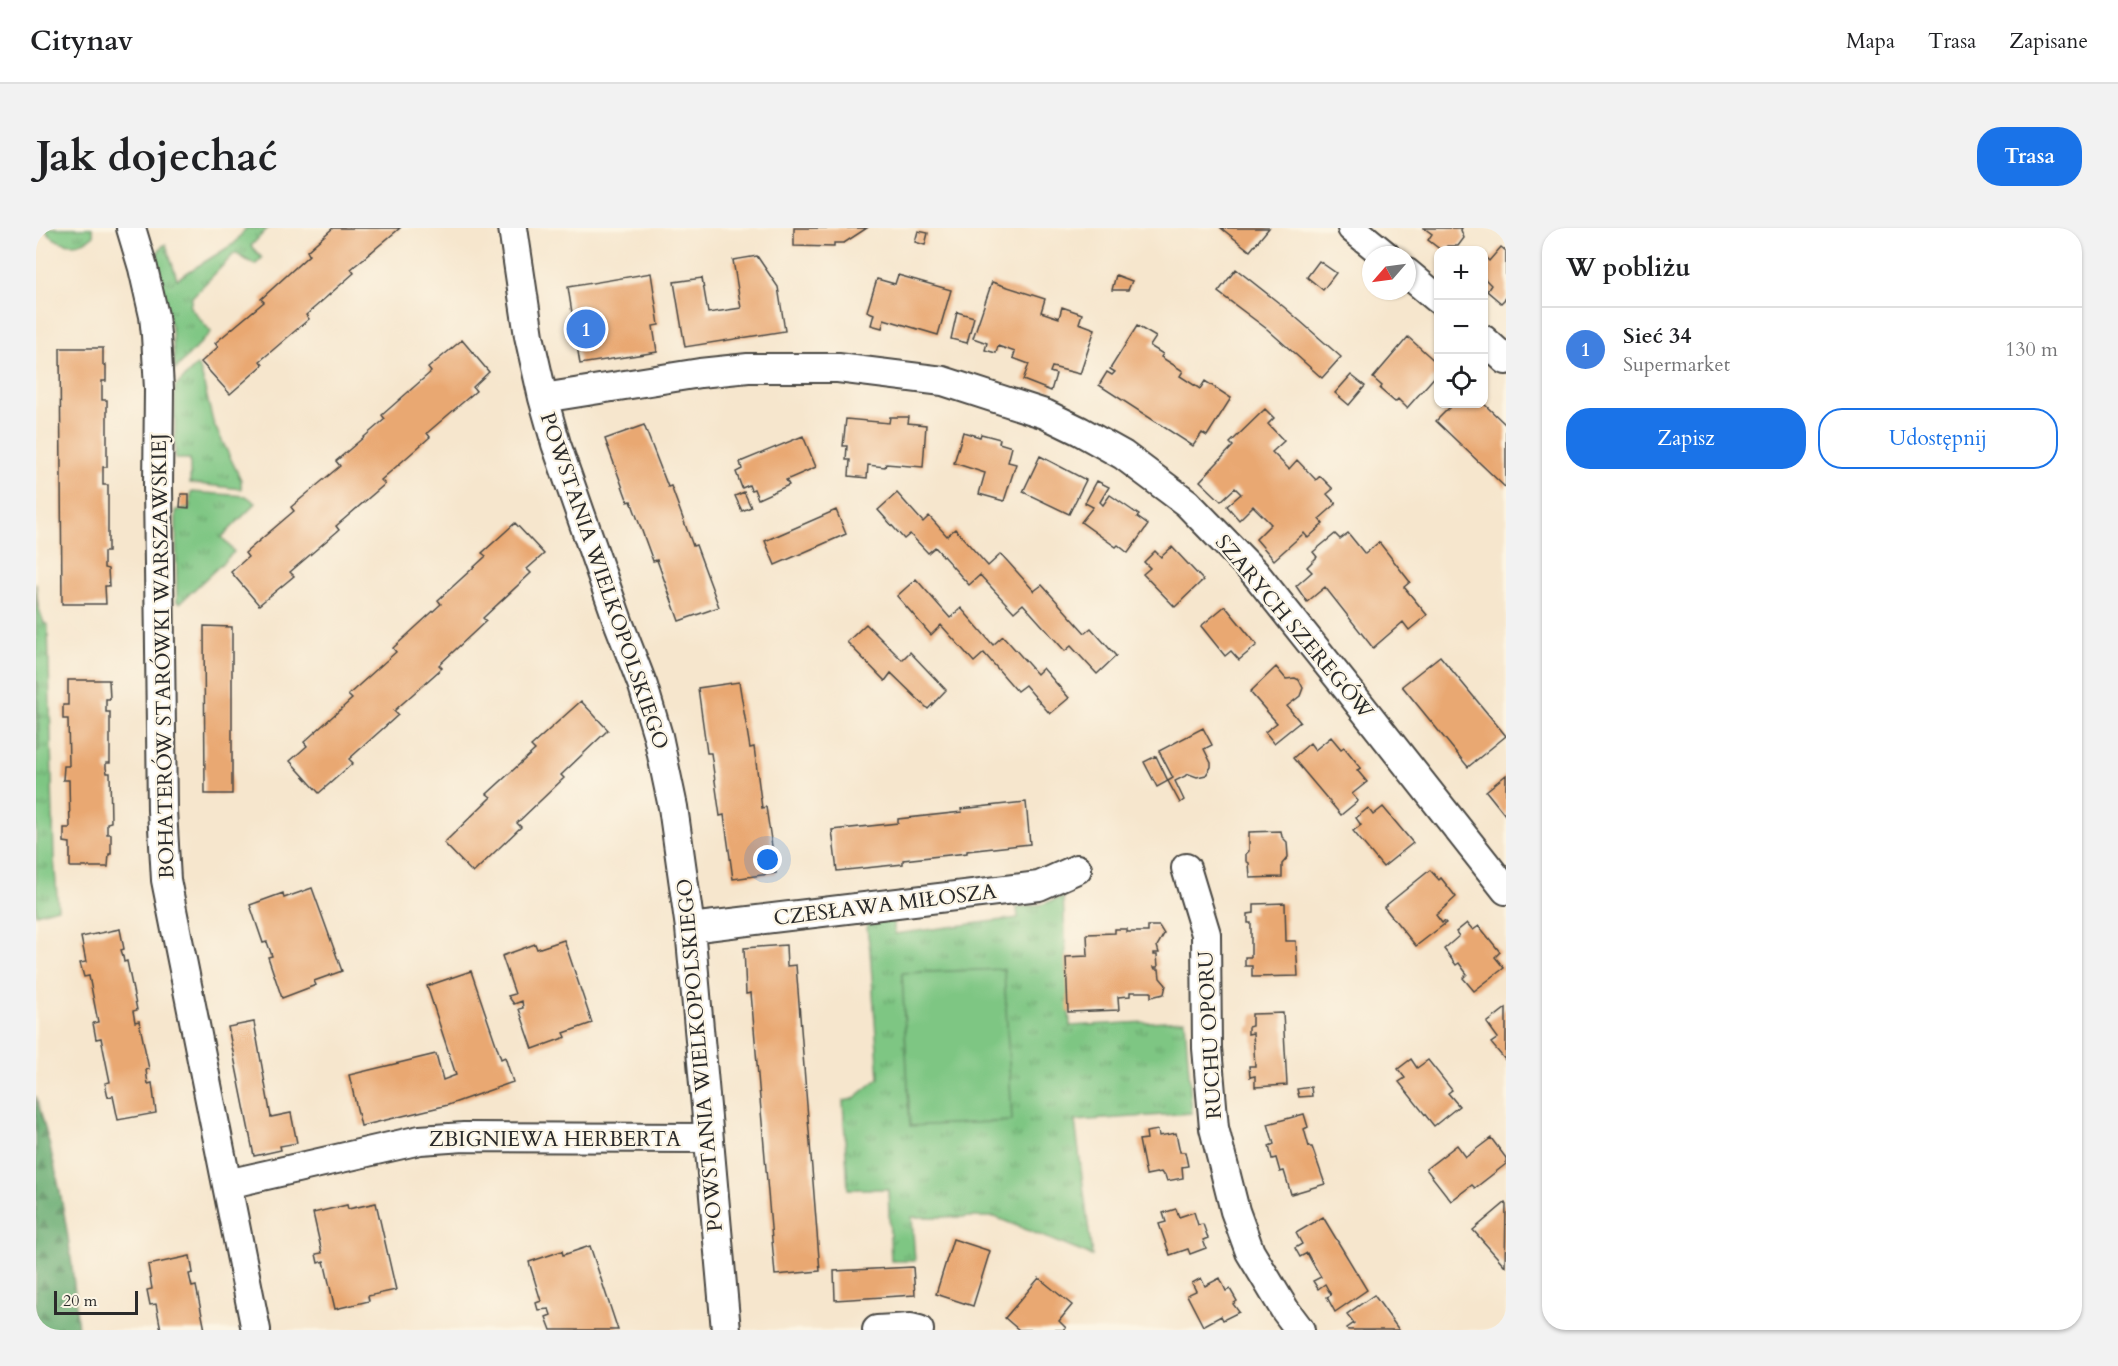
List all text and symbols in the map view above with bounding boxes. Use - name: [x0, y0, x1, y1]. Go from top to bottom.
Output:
- text: Citynav: [30, 22, 133, 60]
- text: Mapa: [1846, 27, 1895, 56]
- text: Trasa: [1928, 27, 1976, 56]
- text: Zapisane: [2009, 27, 2088, 56]
- button: Trasa: [1977, 127, 2082, 186]
- text: Jak dojechać: [36, 128, 278, 185]
- north arrow: [1362, 246, 1416, 300]
- map controls: [1434, 246, 1488, 408]
- button: +: [1434, 246, 1488, 300]
- text: W pobliżu: [1566, 250, 1691, 285]
- button: −: [1434, 300, 1488, 354]
- pin: 1: [566, 306, 606, 352]
- text: Sieć 34: [1623, 321, 1692, 351]
- text: 1: [1580, 336, 1591, 363]
- text: 130 m: [2005, 336, 2058, 363]
- text: Supermarket: [1623, 351, 1730, 378]
- button: locate: [1434, 354, 1488, 408]
- button: Zapisz: [1566, 408, 1806, 469]
- button: Udostępnij: [1818, 408, 2058, 469]
- street label: POWSTANIA WIELKOPOLSKIEGO: [533, 409, 675, 753]
- street label: BOHATERÓW STARÓWKI WARSZAWSKIEJ: [144, 433, 181, 879]
- street label: SZARYCH SZEREGÓW: [1208, 528, 1381, 726]
- your location: [753, 845, 782, 874]
- street label: POWSTANIA WIELKOPOLSKIEGO: [670, 877, 730, 1233]
- street label: CZESŁAWA MIŁOSZA: [772, 877, 998, 933]
- street label: RUCHU OPORU: [1191, 950, 1229, 1120]
- street label: ZBIGNIEWA HERBERTA: [429, 1125, 681, 1154]
- scale bar: [54, 1288, 138, 1316]
- text: 20 m: [63, 1290, 97, 1312]

